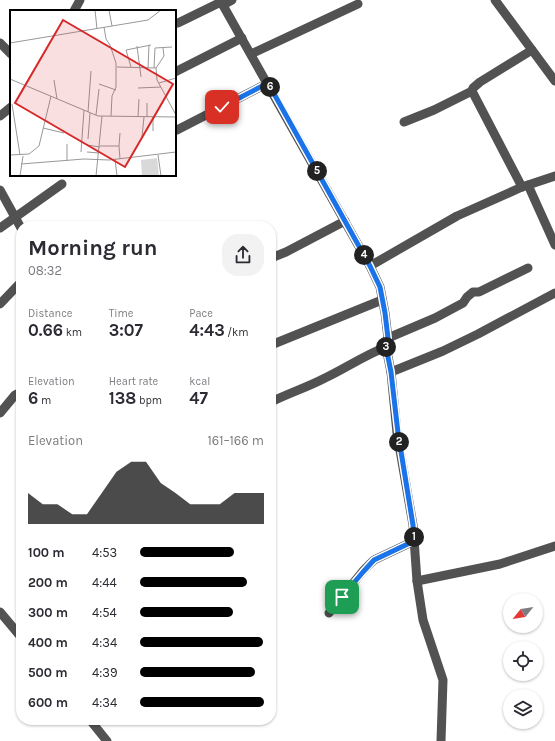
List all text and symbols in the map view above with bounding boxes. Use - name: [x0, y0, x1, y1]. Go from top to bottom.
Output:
- inset map: [10, 10, 176, 176]
- pin: 6: [260, 77, 280, 97]
- text: 6: [267, 80, 273, 93]
- pin: [205, 90, 239, 124]
- icon: check: [211, 96, 233, 118]
- pin: 5: [307, 161, 327, 181]
- text: 5: [314, 164, 320, 177]
- button: share: [222, 234, 264, 276]
- text: Morning run: [28, 235, 157, 261]
- pin: 4: [354, 245, 374, 265]
- text: 4: [361, 248, 367, 261]
- text: 08:32: [28, 263, 62, 278]
- text: Distance: [28, 307, 72, 320]
- text: Time: [109, 307, 133, 320]
- text: Pace: [189, 307, 213, 320]
- text: 0.66: [28, 320, 63, 340]
- text: 3:07: [109, 320, 143, 340]
- text: 4:43: [189, 320, 225, 340]
- text: km: [63, 326, 82, 339]
- text: /km: [225, 326, 249, 339]
- pin: 3: [376, 337, 396, 357]
- text: 3: [383, 340, 389, 353]
- text: Elevation: [28, 375, 75, 388]
- text: Heart rate: [109, 375, 158, 388]
- text: kcal: [189, 375, 210, 388]
- text: 6: [28, 388, 38, 408]
- text: 138: [109, 388, 136, 408]
- text: 47: [189, 388, 208, 408]
- text: m: [38, 394, 51, 407]
- text: bpm: [136, 394, 162, 407]
- pin: 2: [389, 432, 409, 452]
- text: Elevation: [28, 433, 83, 448]
- text: 161–166 m: [207, 433, 264, 448]
- text: 2: [396, 435, 402, 448]
- pin: 1: [404, 527, 424, 547]
- text: 1: [412, 530, 416, 543]
- text: 100 m: [28, 545, 65, 560]
- text: 4:53: [92, 545, 117, 560]
- text: 200 m: [28, 575, 68, 590]
- text: 4:44: [92, 575, 117, 590]
- pin: [325, 580, 359, 614]
- icon: arrive: [331, 586, 353, 608]
- north arrow: [503, 593, 543, 633]
- map controls: [503, 593, 543, 729]
- text: 300 m: [28, 605, 68, 620]
- text: 4:54: [92, 605, 117, 620]
- text: 400 m: [28, 635, 68, 650]
- text: 4:34: [92, 635, 117, 650]
- button: locate: [503, 641, 543, 681]
- text: 500 m: [28, 665, 68, 680]
- text: 4:39: [92, 665, 117, 680]
- button: layers: [503, 689, 543, 729]
- text: 600 m: [28, 695, 68, 710]
- text: 4:34: [92, 695, 117, 710]

